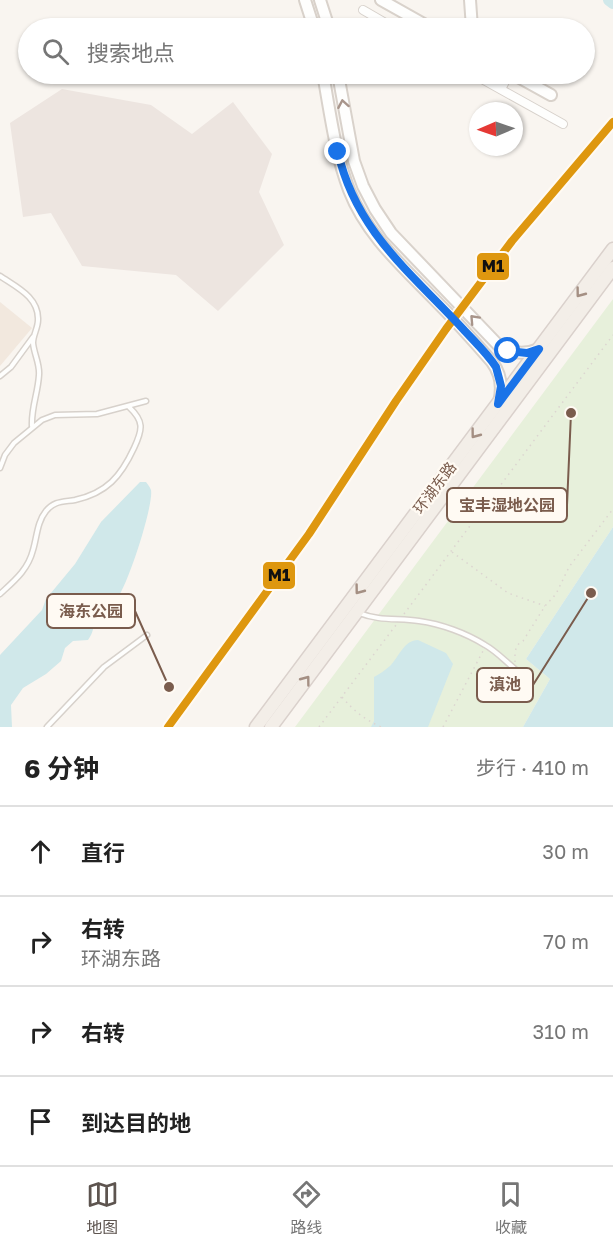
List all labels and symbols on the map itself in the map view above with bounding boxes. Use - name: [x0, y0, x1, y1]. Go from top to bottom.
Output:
- one-way arrow: [337, 100, 350, 110]
- north arrow: [469, 102, 523, 156]
- route end: [324, 138, 350, 164]
- line badge: M1: [476, 252, 510, 281]
- text: M1: [482, 256, 504, 276]
- one-way arrow: [577, 286, 588, 297]
- one-way arrow: [470, 315, 481, 326]
- route start: [494, 337, 520, 363]
- one-way arrow: [472, 427, 483, 438]
- street label: 环湖东路: [409, 458, 459, 517]
- callout: 宝丰湿地公园: [447, 488, 567, 522]
- text: 宝丰湿地公园: [459, 495, 555, 515]
- line badge: M1: [262, 561, 296, 590]
- text: M1: [268, 565, 290, 585]
- one-way arrow: [355, 584, 366, 595]
- callout: 海东公园: [47, 594, 135, 628]
- text: 海东公园: [59, 601, 123, 621]
- callout: 滇池: [477, 668, 533, 702]
- text: 滇池: [489, 674, 521, 694]
- one-way arrow: [298, 676, 309, 687]

